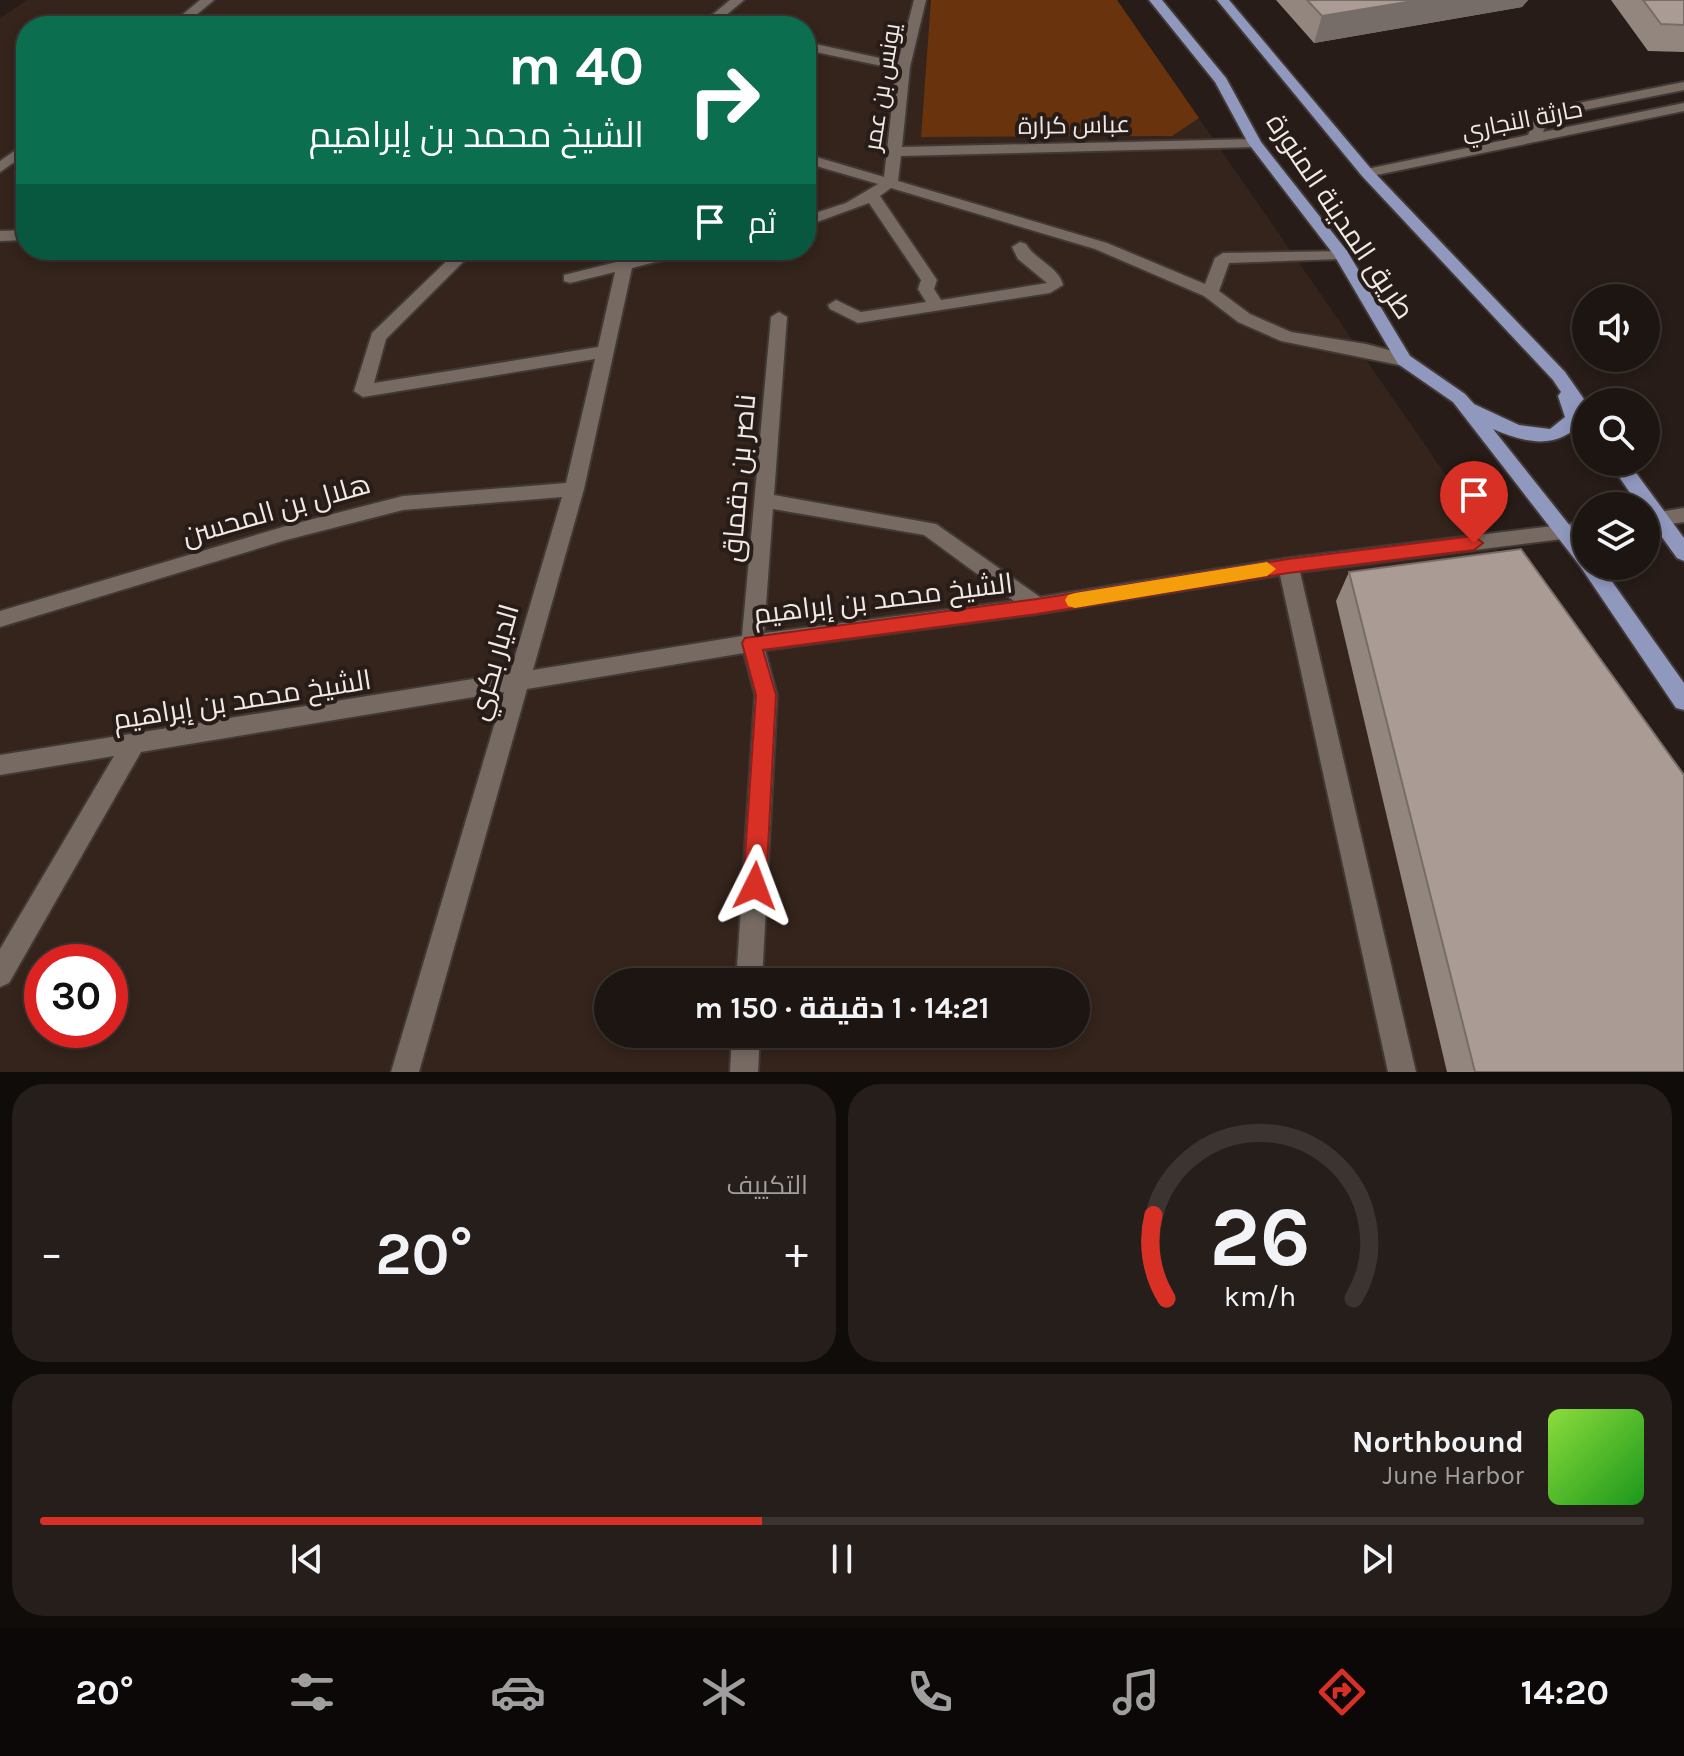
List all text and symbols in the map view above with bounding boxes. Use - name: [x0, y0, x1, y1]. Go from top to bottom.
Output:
- street label: يونس بن عمر: [858, 21, 906, 155]
- text: 40 m: [508, 33, 644, 98]
- icon: right: [672, 48, 776, 152]
- street label: حارثة النجاري: [1459, 95, 1585, 149]
- street label: طريق المدينة المنورة: [1260, 107, 1422, 325]
- street label: عباس كرارة: [1018, 110, 1130, 140]
- text: الشيخ محمد بن إبراهيم: [309, 114, 644, 156]
- icon: arrive: [688, 200, 732, 244]
- text: ثم: [748, 205, 776, 241]
- map controls: [1572, 284, 1660, 580]
- button: sound: [1572, 284, 1660, 372]
- button: search: [1572, 388, 1660, 476]
- street label: ناصر بن دقماق: [715, 393, 762, 563]
- pin: [1440, 461, 1508, 543]
- street label: هلال بن المحسن: [178, 467, 374, 552]
- icon: arrive: [1452, 473, 1496, 517]
- button: layers: [1572, 492, 1660, 580]
- street label: الشيخ محمد بن إبراهيم: [752, 566, 1015, 634]
- street label: الديار بكري: [461, 600, 531, 725]
- street label: الشيخ محمد بن إبراهيم: [111, 663, 374, 739]
- position arrow: [713, 844, 797, 928]
- speed limit sign: 30: [24, 944, 128, 1048]
- text: 14:21 · 1 دقيقة · 150 m: [694, 990, 990, 1026]
- text: التكييف: [726, 1170, 808, 1201]
- text: 26: [1210, 1189, 1310, 1286]
- text: 20°: [375, 1219, 473, 1289]
- text: −: [40, 1228, 63, 1279]
- text: +: [785, 1228, 808, 1279]
- text: km/h: [1224, 1280, 1296, 1313]
- text: Northbound: [1352, 1424, 1524, 1460]
- text: June Harbor: [1382, 1460, 1524, 1491]
- icon: previous: [285, 1537, 329, 1581]
- icon: pause: [820, 1537, 864, 1581]
- icon: next: [1355, 1537, 1399, 1581]
- icon: filters: [284, 1664, 340, 1720]
- icon: car: [490, 1664, 546, 1720]
- icon: climate: [696, 1664, 752, 1720]
- icon: phone: [902, 1664, 958, 1720]
- icon: music: [1108, 1664, 1164, 1720]
- icon: directions: [1314, 1664, 1370, 1720]
- text: 20°: [75, 1671, 134, 1713]
- text: 14:20: [1520, 1671, 1609, 1713]

